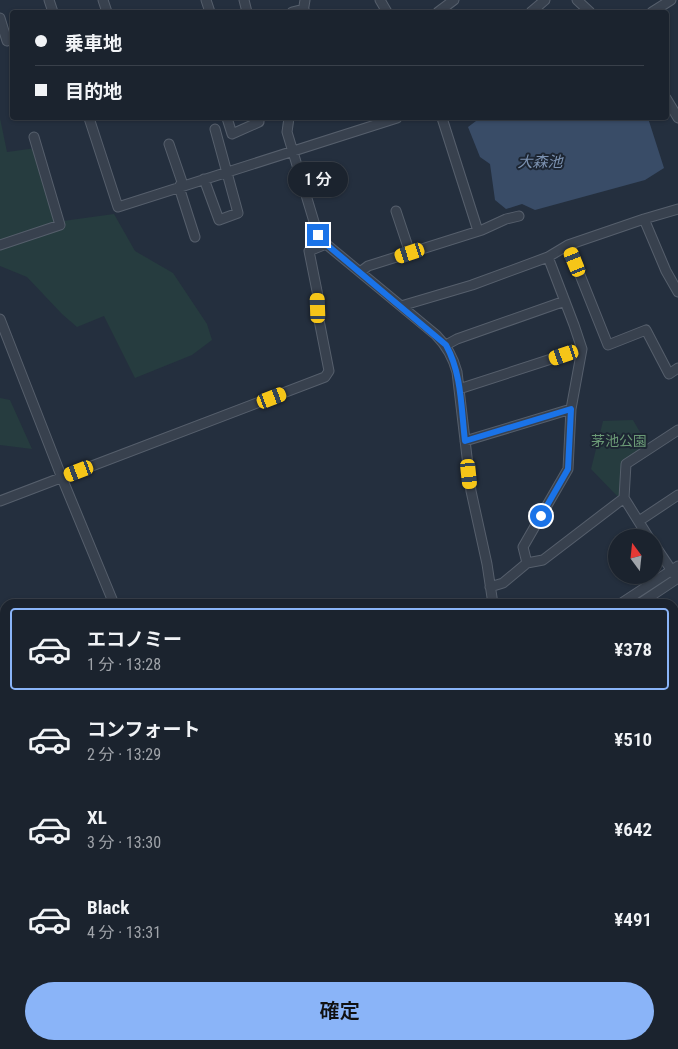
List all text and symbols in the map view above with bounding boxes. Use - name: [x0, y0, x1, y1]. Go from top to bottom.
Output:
- text: 乗車地: [65, 32, 122, 55]
- text: 目的地: [65, 80, 122, 103]
- water label: 大森池: [517, 153, 564, 171]
- callout: 1 分: [288, 162, 348, 198]
- text: 1 分: [304, 170, 332, 189]
- route end: [307, 224, 329, 246]
- car: [393, 241, 426, 265]
- car: [562, 245, 587, 279]
- car: [309, 293, 326, 323]
- car: [547, 343, 580, 367]
- car: [255, 386, 288, 410]
- park label: 茅池公園: [591, 433, 647, 449]
- car: [459, 458, 478, 490]
- car: [62, 459, 95, 483]
- route start: [530, 505, 552, 527]
- north arrow: [608, 529, 662, 584]
- map controls: [608, 529, 663, 584]
- icon: car: [27, 627, 72, 672]
- text: エコノミー: [87, 628, 182, 651]
- text: ¥378: [614, 638, 652, 661]
- text: 1 分 · 13:28: [87, 655, 161, 674]
- icon: car: [27, 717, 72, 762]
- text: コンフォート: [87, 718, 200, 741]
- text: ¥510: [614, 728, 652, 751]
- text: 2 分 · 13:29: [87, 745, 161, 764]
- text: XL: [87, 806, 107, 829]
- icon: car: [27, 807, 72, 852]
- text: ¥642: [614, 818, 652, 841]
- text: 3 分 · 13:30: [87, 833, 161, 852]
- text: Black: [87, 896, 129, 919]
- icon: car: [27, 897, 72, 942]
- text: ¥491: [614, 908, 652, 931]
- text: 4 分 · 13:31: [87, 923, 161, 942]
- button: 確定: [25, 982, 654, 1040]

